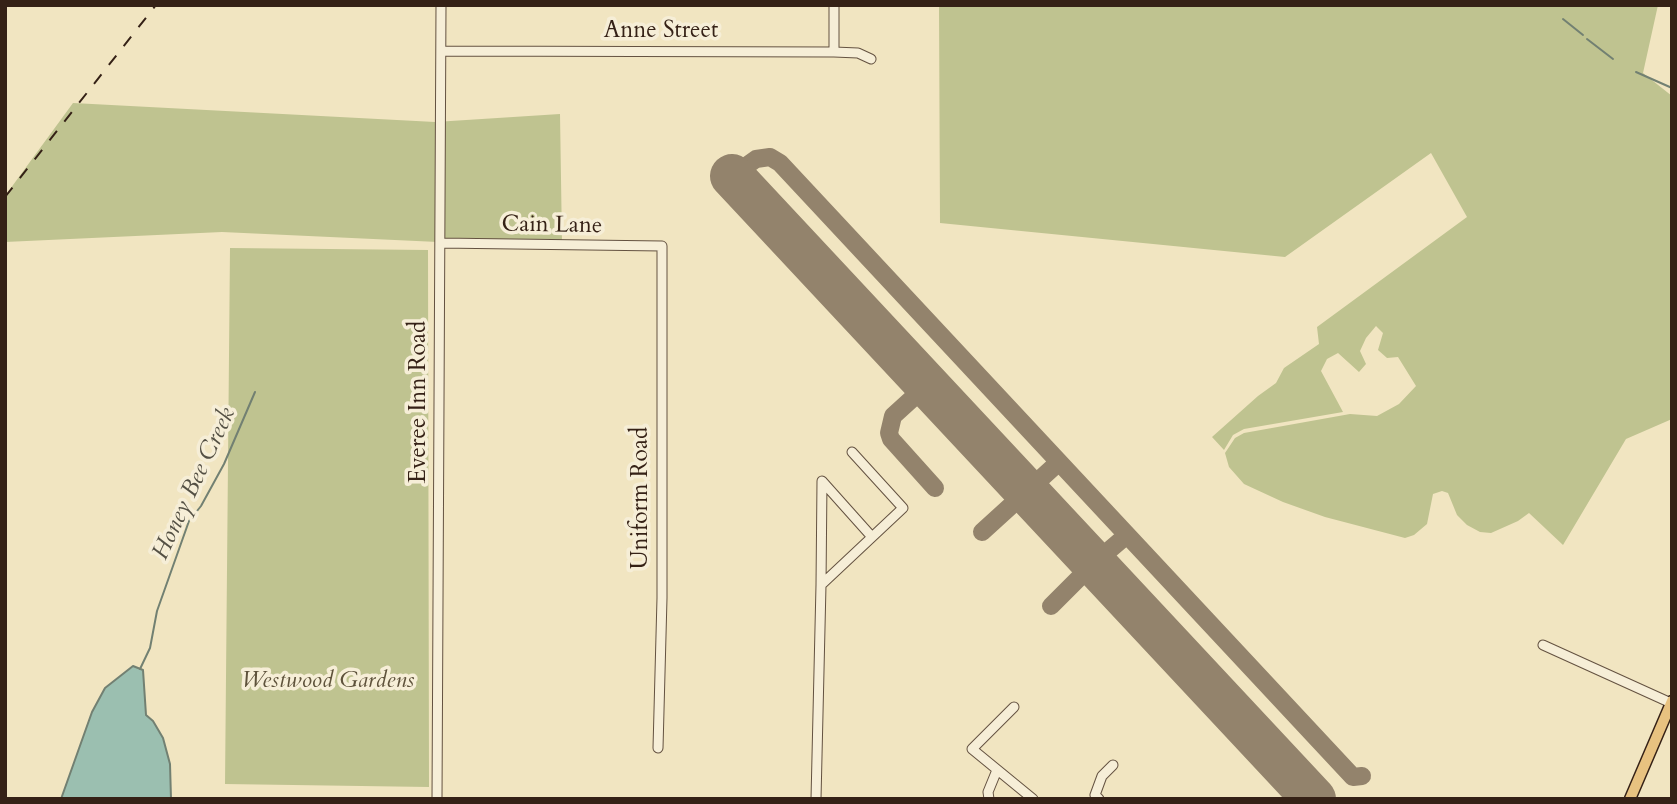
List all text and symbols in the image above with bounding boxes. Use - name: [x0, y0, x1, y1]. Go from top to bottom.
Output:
- street label: Anne Street: [604, 18, 718, 46]
- street label: Cain Lane: [501, 211, 603, 241]
- street label: Everee Inn Road: [406, 321, 434, 483]
- water label: Honey Bee Creek: [147, 403, 243, 565]
- street label: Uniform Road: [628, 427, 656, 569]
- park label: Westwood Gardens: [242, 668, 414, 696]

